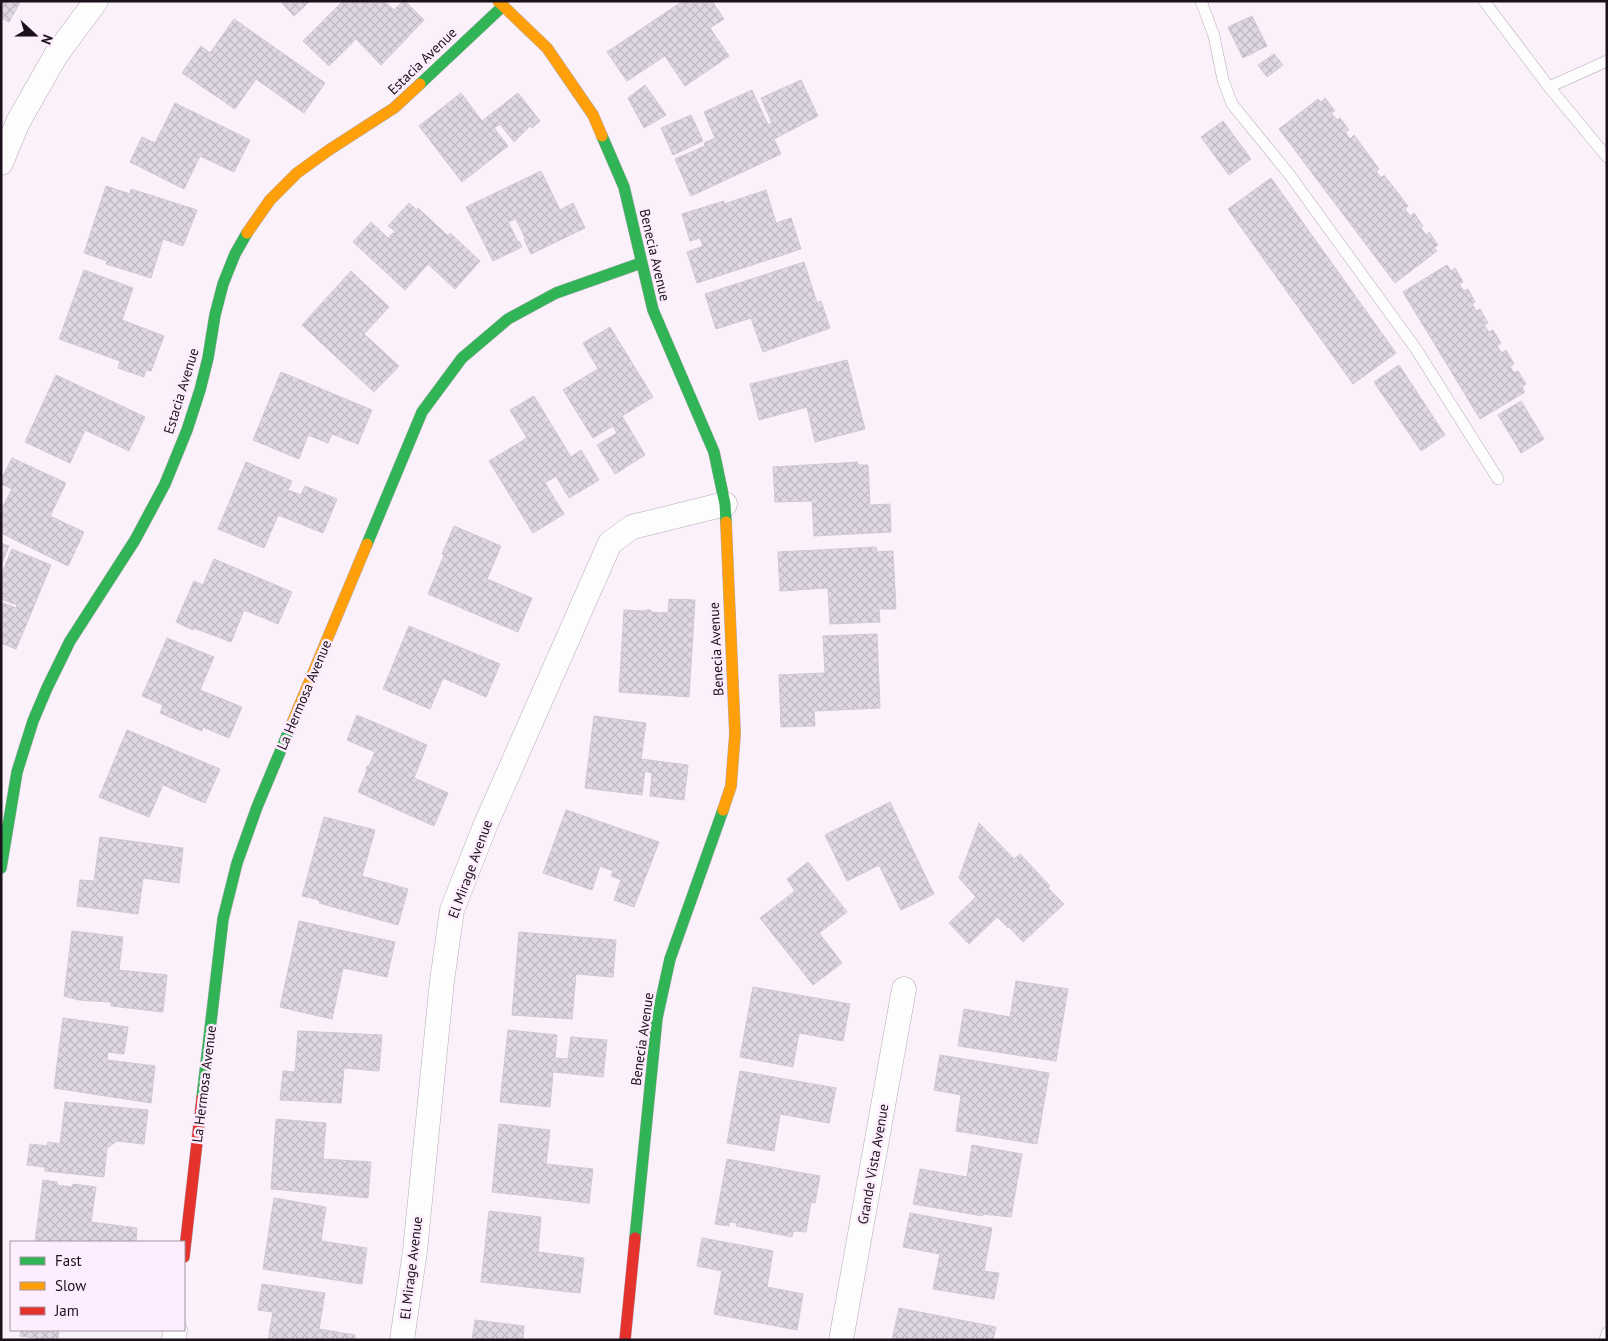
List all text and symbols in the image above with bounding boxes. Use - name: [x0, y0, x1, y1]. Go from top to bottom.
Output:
- north arrow: [10, 10, 60, 60]
- street label: Estacia Avenue: [384, 24, 460, 98]
- text: N: [37, 32, 57, 47]
- street label: Benecia Avenue: [636, 207, 674, 303]
- street label: Estacia Avenue: [159, 346, 203, 436]
- street label: Benecia Avenue: [705, 602, 727, 696]
- street label: La Hermosa Avenue: [273, 637, 335, 753]
- street label: El Mirage Avenue: [444, 817, 496, 921]
- street label: Benecia Avenue: [627, 991, 657, 1087]
- street label: La Hermosa Avenue: [188, 1025, 220, 1143]
- street label: Grande Vista Avenue: [854, 1102, 892, 1226]
- street label: El Mirage Avenue: [396, 1216, 426, 1320]
- legend: [10, 1241, 185, 1331]
- text: Fast: [55, 1251, 82, 1270]
- text: Slow: [55, 1276, 86, 1295]
- text: Jam: [54, 1301, 79, 1320]

